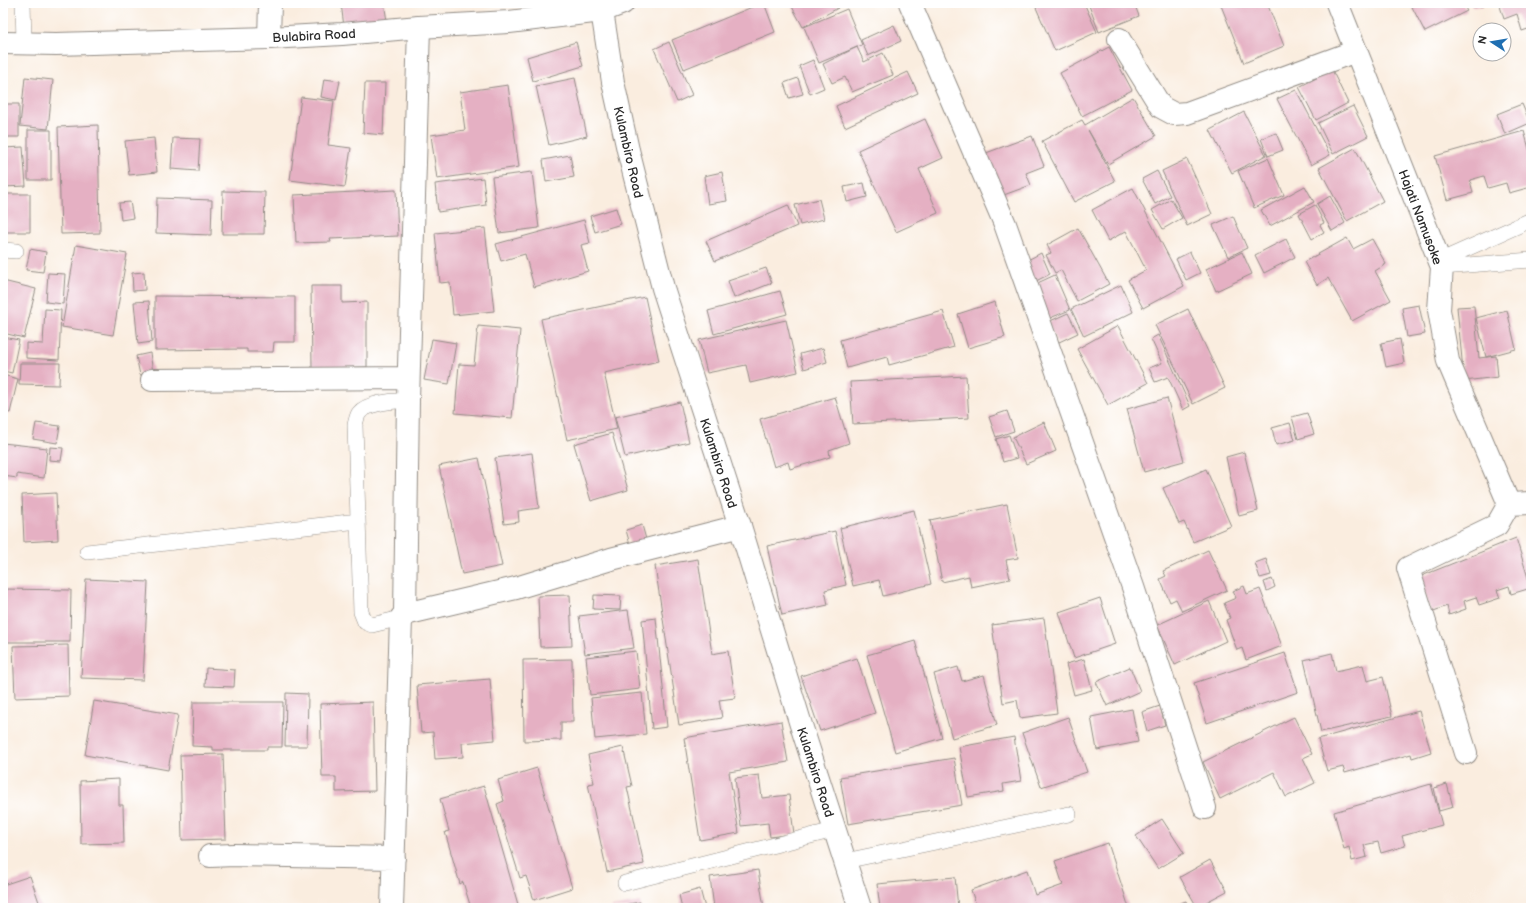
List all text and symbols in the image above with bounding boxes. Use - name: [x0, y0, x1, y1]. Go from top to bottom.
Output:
- north arrow: [1472, 22, 1512, 62]
- street label: Bulabira Road: [272, 26, 356, 46]
- text: N: [1475, 35, 1490, 45]
- street label: Kulambiro Road: [610, 105, 646, 200]
- street label: Hajati Namusoke: [1395, 168, 1446, 267]
- street label: Kulambiro Road: [696, 416, 740, 510]
- street label: Kulambiro Road: [793, 725, 837, 819]

